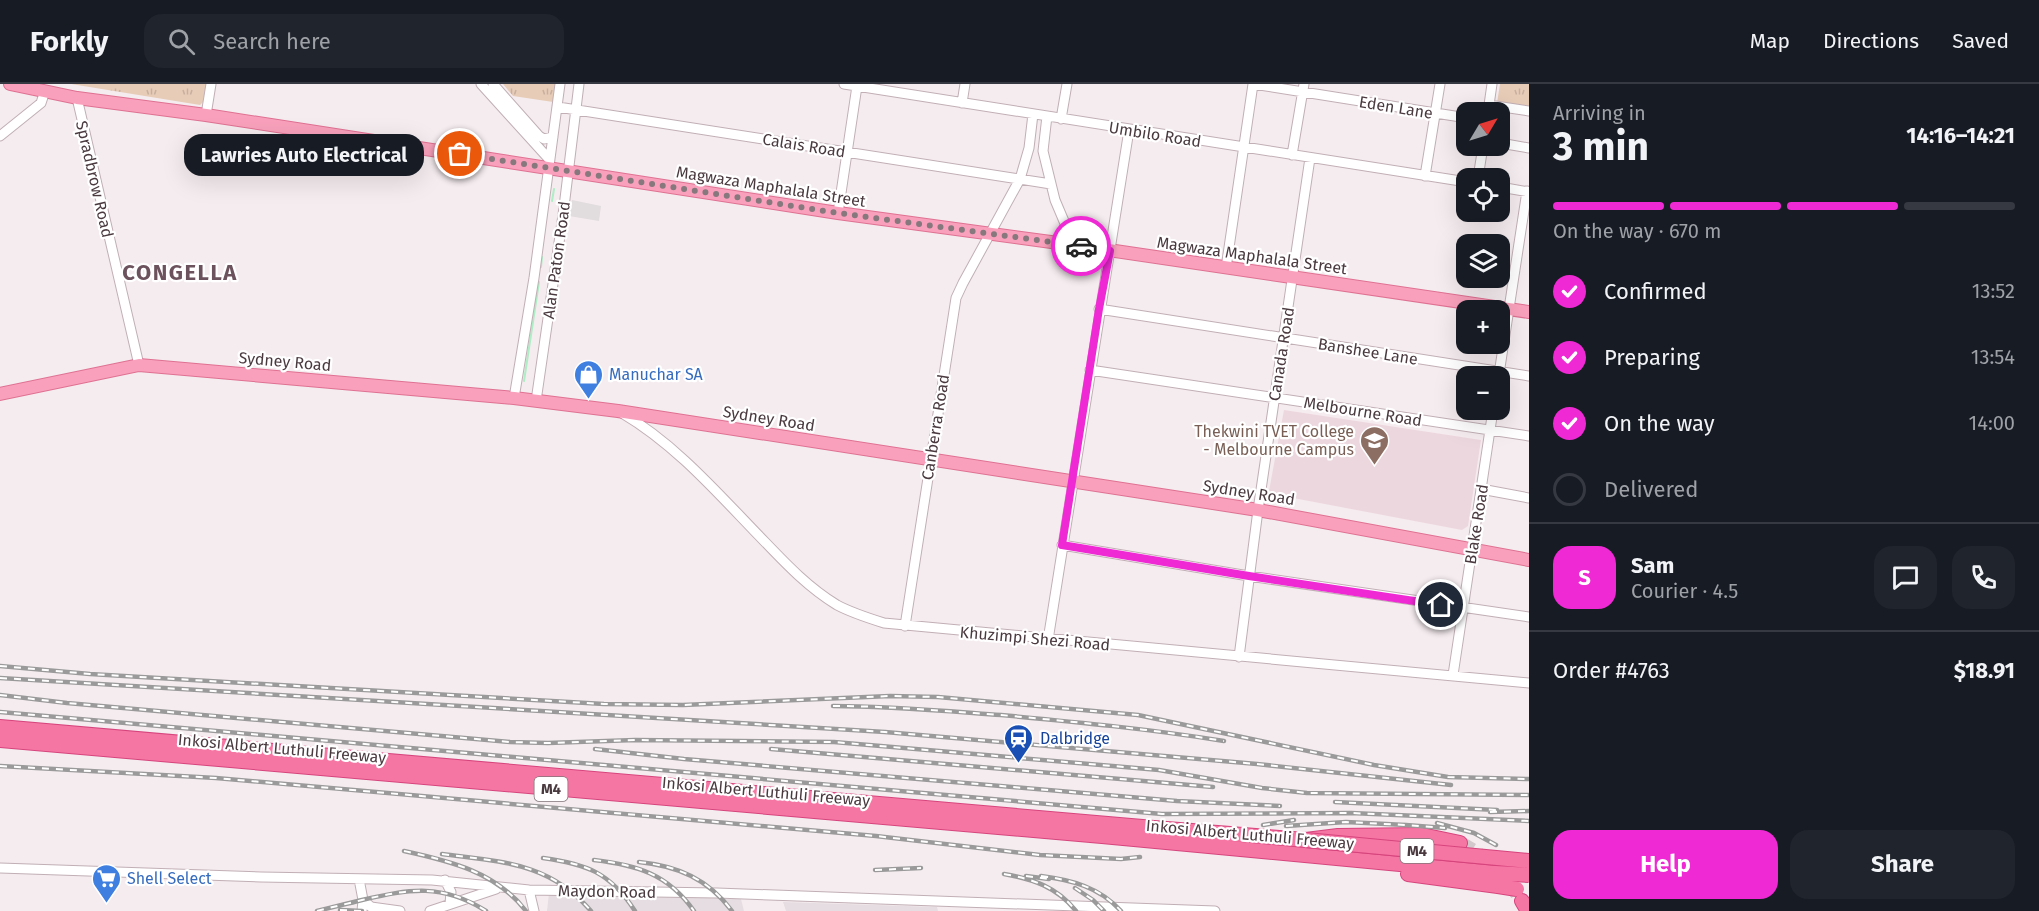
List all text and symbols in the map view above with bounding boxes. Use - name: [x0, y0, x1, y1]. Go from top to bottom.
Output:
- search box: [144, 14, 564, 68]
- text: Forkly: [30, 25, 108, 58]
- icon: search: [165, 25, 198, 58]
- text: Search here: [213, 28, 331, 55]
- text: Map: [1750, 28, 1790, 54]
- text: Directions: [1823, 28, 1919, 54]
- text: Saved: [1952, 28, 2009, 54]
- street label: Eden Lane: [1358, 92, 1434, 123]
- text: Arriving in: [1553, 101, 1646, 125]
- north arrow: [1456, 102, 1510, 156]
- map controls: [1456, 102, 1510, 420]
- street label: Umbilo Road: [1107, 118, 1203, 151]
- street label: Spradbrow Road: [72, 119, 117, 239]
- text: 14:16–14:21: [1906, 122, 2015, 149]
- text: 3 min: [1553, 124, 1649, 170]
- pin: [434, 128, 485, 179]
- street label: Calais Road: [761, 130, 847, 161]
- callout: Lawries Auto Electrical: [184, 133, 424, 175]
- icon: bag: [443, 137, 476, 170]
- text: Lawries Auto Electrical: [201, 143, 407, 167]
- street label: Magwaza Maphalala Street: [675, 162, 867, 211]
- button: locate: [1456, 168, 1510, 222]
- street label: Alan Paton Road: [539, 200, 574, 320]
- courier: [1051, 216, 1111, 276]
- text: On the way · 670 m: [1553, 219, 1721, 243]
- icon: car: [1065, 230, 1098, 263]
- street label: Magwaza Maphalala Street: [1156, 233, 1348, 278]
- button: layers: [1456, 234, 1510, 288]
- district label: CONGELLA: [122, 259, 238, 286]
- icon: check: [1553, 275, 1586, 308]
- text: Confirmed: [1604, 278, 1707, 305]
- text: 13:52: [1972, 279, 2015, 303]
- button: +: [1456, 300, 1510, 354]
- street label: Canada Road: [1265, 306, 1298, 402]
- street label: Banshee Lane: [1317, 334, 1419, 369]
- icon: check: [1553, 341, 1586, 374]
- text: Preparing: [1604, 344, 1700, 371]
- text: 13:54: [1971, 345, 2015, 369]
- street label: Sydney Road: [238, 348, 332, 375]
- shop icon: Manuchar SA: [572, 358, 604, 400]
- place label: Manuchar SA: [609, 365, 704, 384]
- button: −: [1456, 366, 1510, 420]
- street label: Canberra Road: [918, 373, 953, 481]
- street label: Melbourne Road: [1302, 393, 1423, 430]
- street label: Sydney Road: [722, 402, 816, 435]
- icon: check: [1553, 407, 1586, 440]
- text: On the way: [1604, 410, 1715, 437]
- text: 14:00: [1969, 411, 2015, 435]
- place label: Thekwini TVET College - Melbourne Campus: [1194, 422, 1354, 459]
- school or university icon: Thekwini TVET College - Melbourne Campus: [1359, 424, 1391, 466]
- street label: Sydney Road: [1202, 476, 1296, 509]
- text: Delivered: [1604, 476, 1699, 503]
- street label: Blake Road: [1461, 483, 1492, 566]
- button: chat: [1874, 546, 1937, 609]
- button: phone: [1952, 546, 2015, 609]
- text: Sam: [1631, 552, 1674, 579]
- text: S: [1578, 564, 1591, 591]
- pin: [1415, 579, 1466, 630]
- text: Courier · 4.5: [1631, 579, 1738, 603]
- icon: home: [1424, 588, 1457, 621]
- street label: Khuzimpi Shezi Road: [959, 622, 1111, 655]
- text: Order #4763: [1553, 657, 1670, 684]
- text: $18.91: [1954, 657, 2015, 684]
- station icon: Dalbridge: [1003, 722, 1035, 764]
- place label: Dalbridge: [1040, 729, 1110, 748]
- street label: Inkosi Albert Luthuli Freeway: [177, 730, 387, 767]
- street label: Inkosi Albert Luthuli Freeway: [661, 773, 871, 810]
- road number: M4: [534, 777, 568, 801]
- street label: Inkosi Albert Luthuli Freeway: [1145, 816, 1355, 853]
- button: Help: [1553, 830, 1778, 899]
- button: Share: [1790, 830, 2015, 899]
- road number: M4: [1400, 839, 1434, 863]
- supermarket icon: Shell Select: [90, 862, 122, 904]
- place label: Shell Select: [127, 869, 212, 888]
- street label: Maydon Road: [558, 881, 656, 902]

